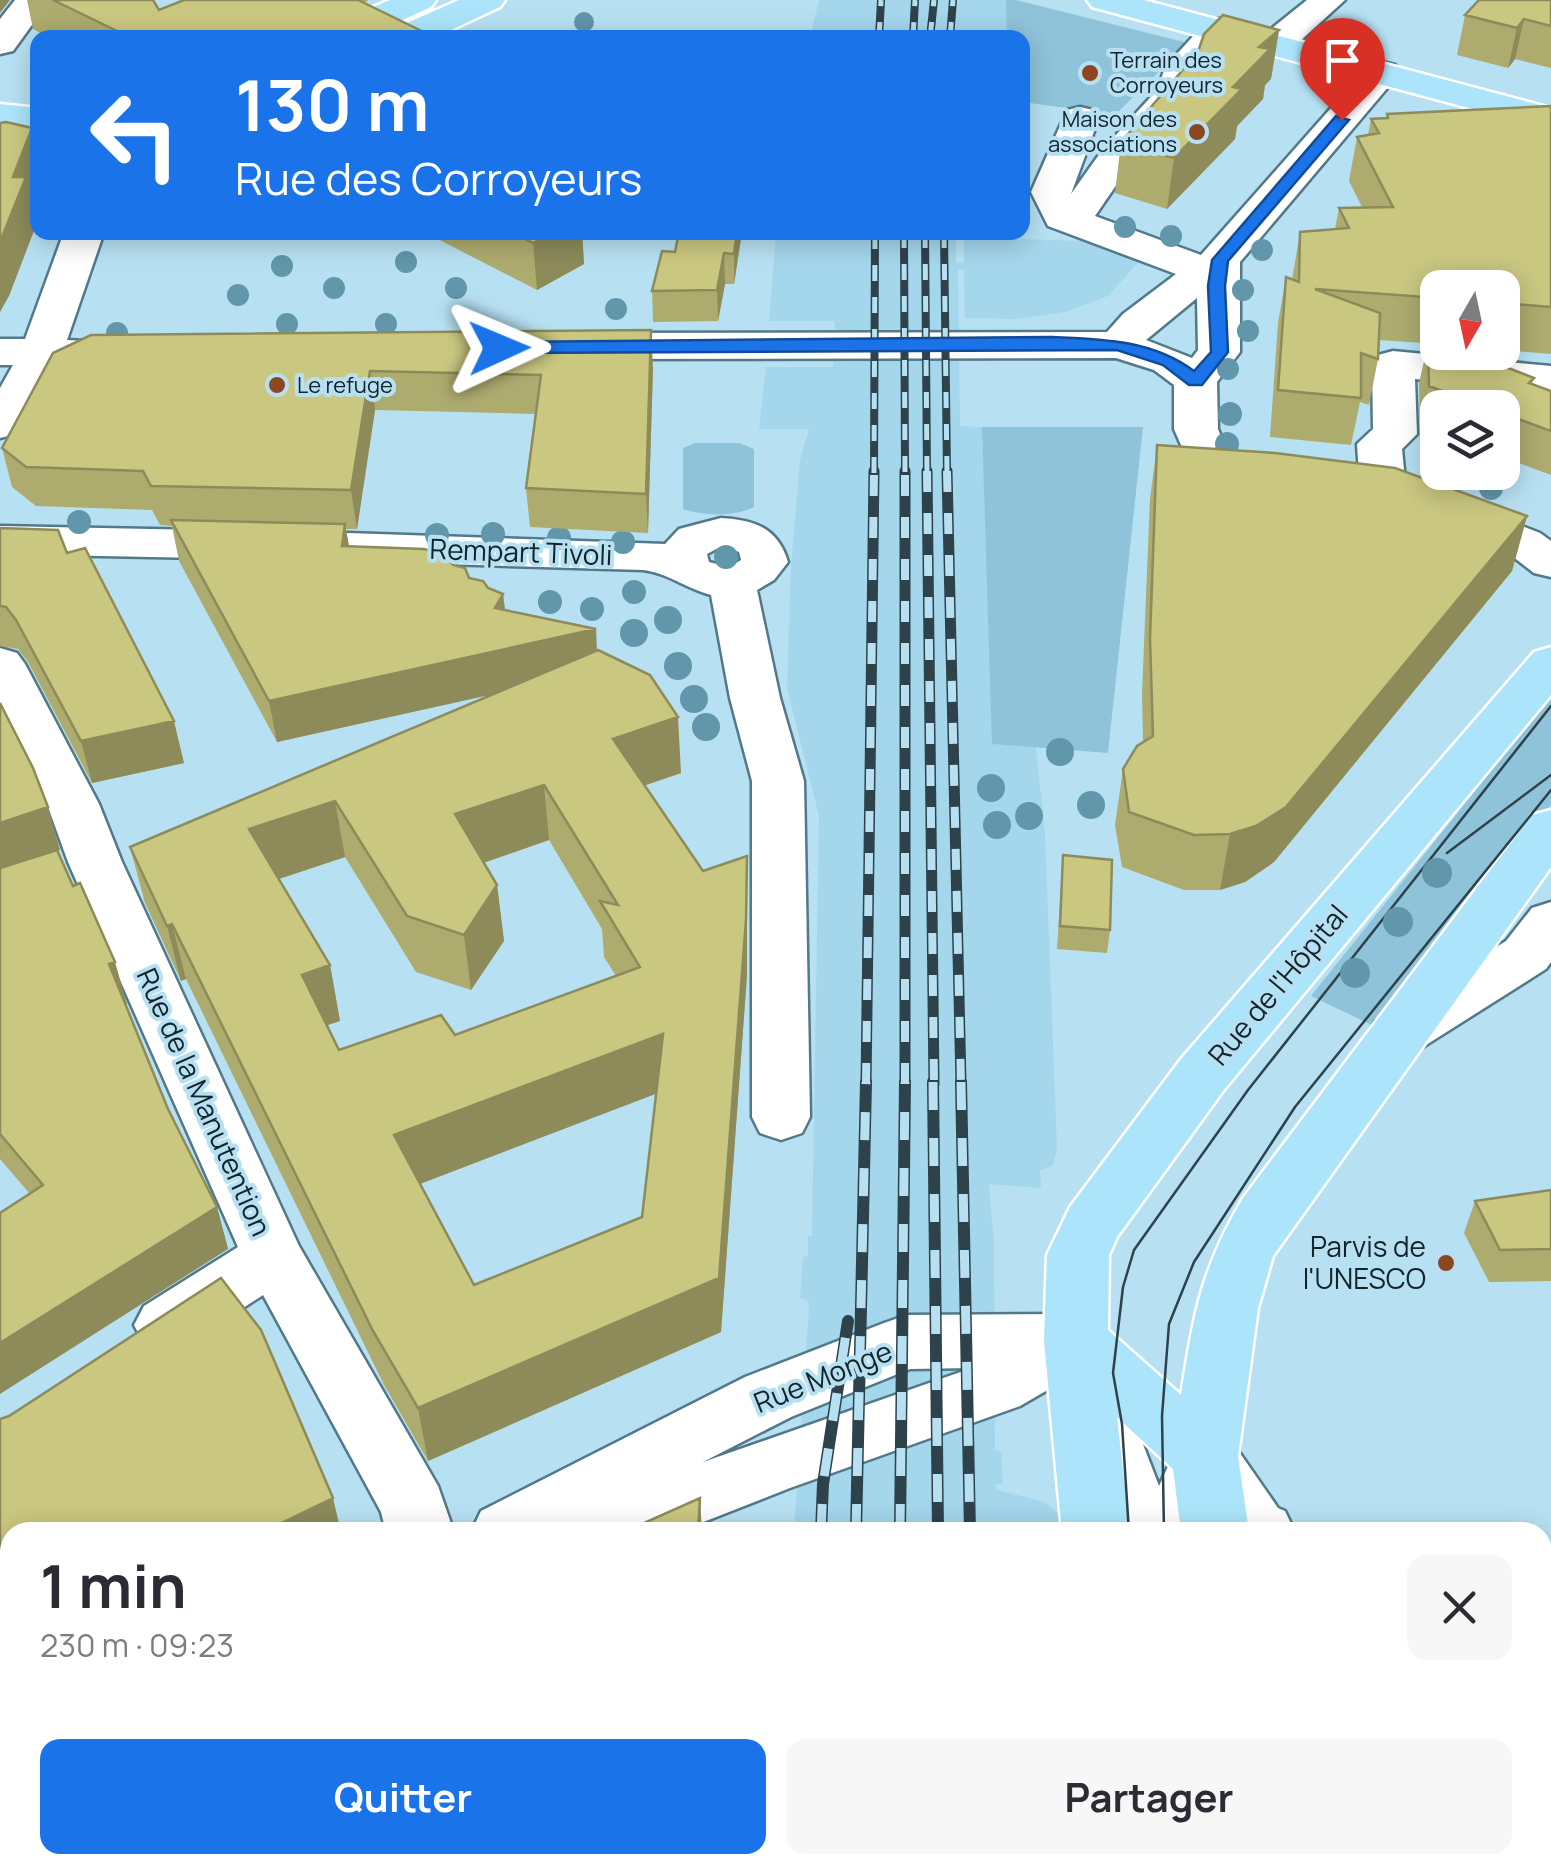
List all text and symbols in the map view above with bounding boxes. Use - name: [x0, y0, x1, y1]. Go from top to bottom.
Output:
- pin: [1300, 18, 1385, 121]
- icon: arrive: [1315, 33, 1370, 88]
- place label: Terrain des Corroyeurs: [1110, 45, 1223, 100]
- text: 130 m: [235, 56, 429, 152]
- marker: Terrain des Corroyeurs: [1079, 62, 1101, 84]
- icon: left: [70, 70, 200, 200]
- place label: Maison des associations: [1048, 104, 1177, 159]
- marker: Maison des associations: [1186, 121, 1208, 143]
- text: Rue des Corroyeurs: [235, 147, 642, 209]
- north arrow: [1420, 270, 1520, 370]
- map controls: [1420, 270, 1520, 490]
- position arrow: [447, 296, 551, 400]
- place label: Le refuge: [297, 370, 393, 400]
- marker: Le refuge: [266, 374, 288, 396]
- button: layers: [1420, 390, 1520, 490]
- street label: Rempart Tivoli: [429, 529, 613, 573]
- street label: Rue de l'Hôpital: [1199, 896, 1356, 1073]
- street label: Rue de la Manutention: [129, 962, 281, 1241]
- place label: Parvis de l'UNESCO: [1303, 1227, 1426, 1297]
- marker: Parvis de l'UNESCO: [1435, 1252, 1457, 1274]
- street label: Rue Monge: [748, 1331, 897, 1421]
- text: 1 min: [40, 1544, 187, 1626]
- button: close: [1407, 1555, 1512, 1660]
- text: 230 m · 09:23: [40, 1623, 234, 1667]
- button: Quitter: [40, 1739, 766, 1854]
- button: Partager: [786, 1739, 1512, 1854]

